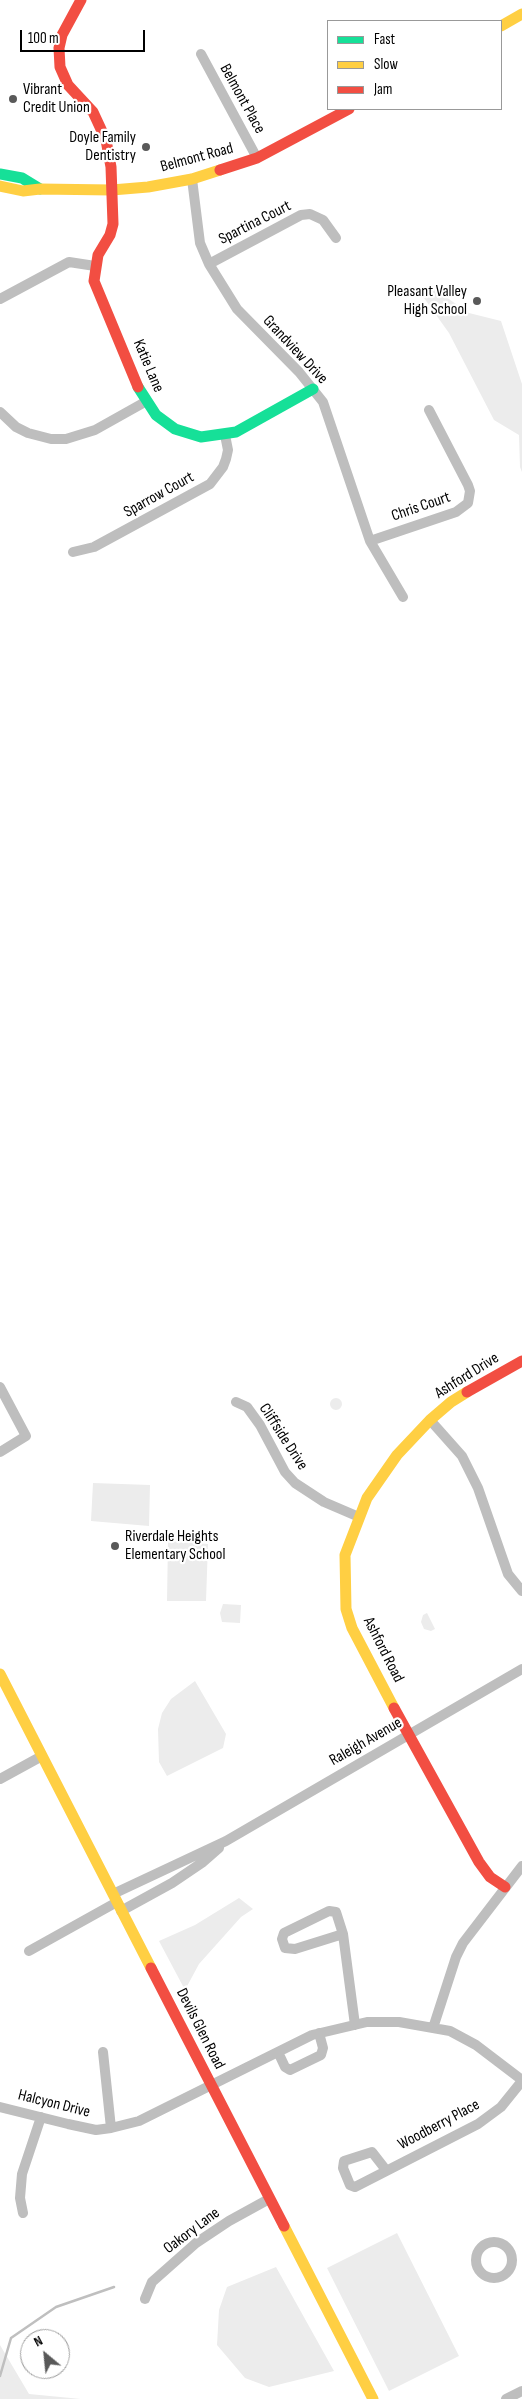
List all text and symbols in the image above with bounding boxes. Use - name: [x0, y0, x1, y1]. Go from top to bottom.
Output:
- scale bar: [22, 20, 148, 52]
- legend: [327, 20, 502, 110]
- text: 100 m: [28, 29, 59, 48]
- text: Fast: [374, 30, 395, 49]
- text: Slow: [374, 55, 398, 74]
- street label: Belmont Place: [215, 61, 269, 137]
- place label: Vibrant Credit Union: [23, 80, 90, 118]
- text: Jam: [374, 80, 392, 99]
- marker: Vibrant Credit Union: [7, 93, 19, 105]
- place label: Doyle Family Dentistry: [69, 128, 136, 166]
- street label: Belmont Road: [159, 139, 235, 177]
- marker: Doyle Family Dentistry: [140, 141, 152, 153]
- street label: Spartina Court: [216, 197, 294, 249]
- place label: Pleasant Valley High School: [387, 282, 467, 320]
- marker: Pleasant Valley High School: [471, 295, 483, 307]
- street label: Grandview Drive: [258, 312, 332, 388]
- street label: Katie Lane: [128, 337, 168, 395]
- street label: Sparrow Court: [121, 468, 197, 522]
- street label: Chris Court: [389, 488, 453, 526]
- street label: Ashford Drive: [431, 1349, 503, 1403]
- street label: Cliffside Drive: [254, 1400, 312, 1474]
- place label: Riverdale Heights Elementary School: [125, 1527, 225, 1565]
- marker: Riverdale Heights Elementary School: [109, 1540, 121, 1552]
- street label: Ashford Road: [358, 1614, 408, 1686]
- street label: Raleigh Avenue: [326, 1714, 406, 1770]
- street label: Devils Glen Road: [171, 1985, 229, 2073]
- street label: Halcyon Drive: [16, 2086, 92, 2122]
- street label: Woodberry Place: [395, 2095, 483, 2155]
- street label: Oakory Lane: [160, 2204, 224, 2258]
- north arrow: [20, 2329, 70, 2379]
- text: N: [31, 2332, 45, 2350]

